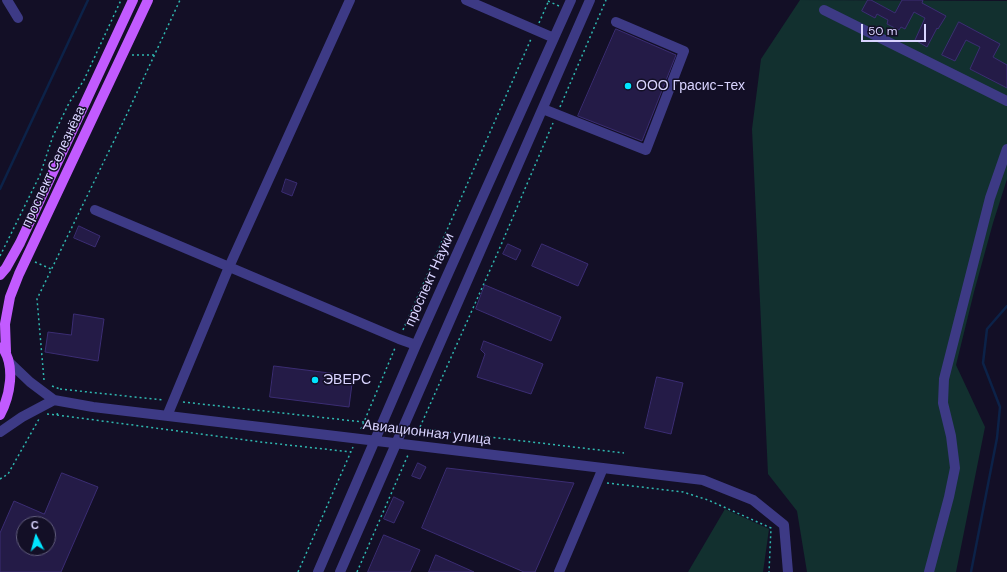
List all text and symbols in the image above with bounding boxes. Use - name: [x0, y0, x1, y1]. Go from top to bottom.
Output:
- scale bar: [863, 16, 928, 42]
- text: 50 m: [868, 23, 897, 39]
- place label: ООО Грасис-тех: [636, 78, 745, 94]
- marker: ООО Грасис-тех: [623, 81, 633, 91]
- street label: проспект Селезнёва: [18, 104, 90, 230]
- street label: проспект Науки: [402, 231, 458, 329]
- place label: ЭВЕРС: [323, 372, 371, 388]
- marker: ЭВЕРС: [310, 375, 320, 385]
- street label: Авиационная улица: [362, 417, 492, 449]
- north arrow: [16, 516, 56, 556]
- text: С: [30, 518, 40, 532]

